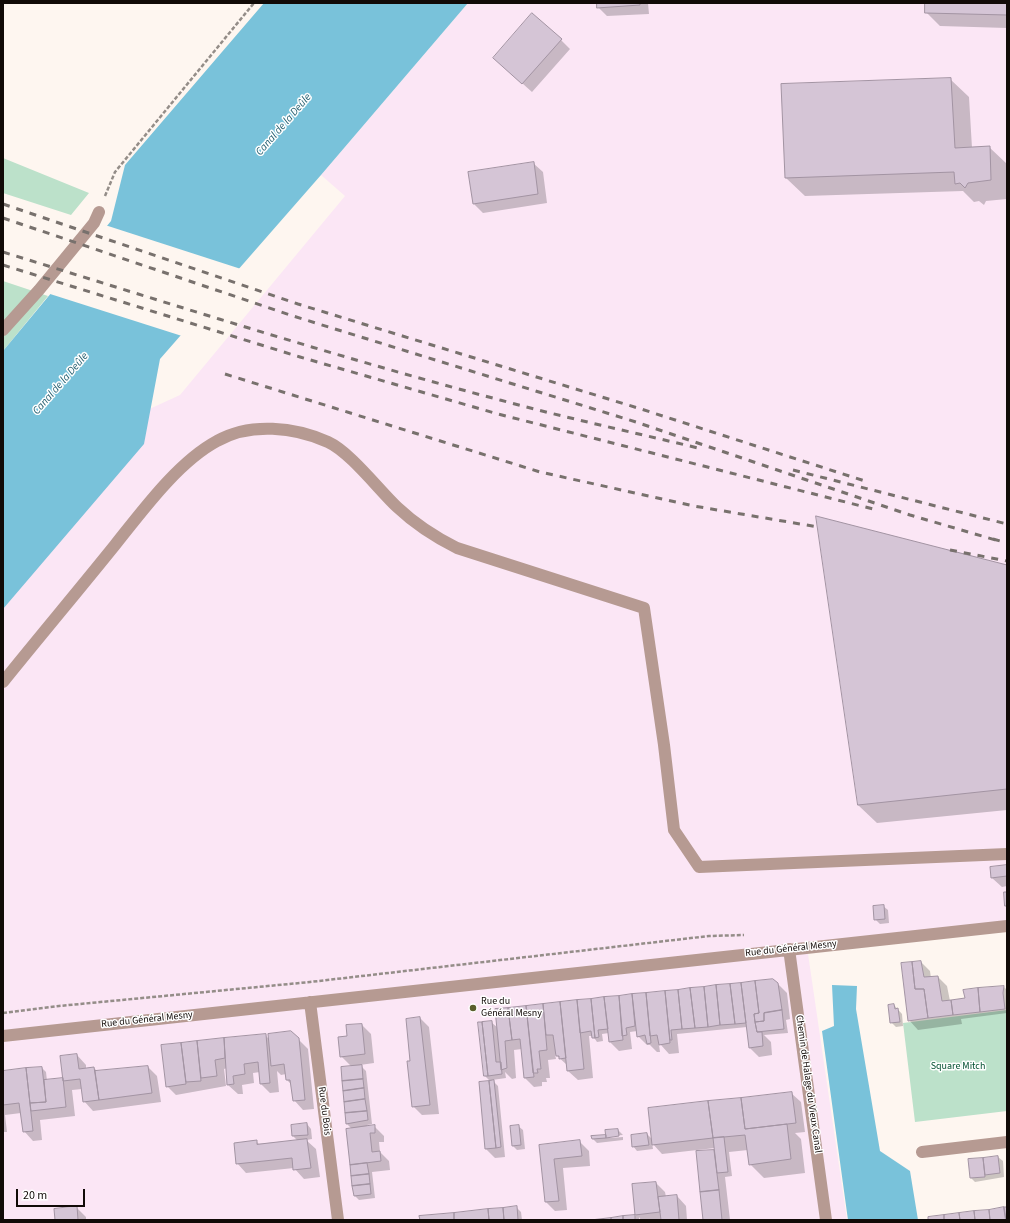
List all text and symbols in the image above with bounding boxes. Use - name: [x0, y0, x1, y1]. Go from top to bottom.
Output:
- water label: Canal de la Deûle: [253, 91, 315, 159]
- water label: Canal de la Deûle: [30, 350, 92, 418]
- street label: Rue du Général Mesny: [745, 938, 837, 960]
- place label: Rue du Général Mesny: [481, 996, 542, 1020]
- marker: Rue du Général Mesny: [468, 1003, 478, 1013]
- street label: Rue du Général Mesny: [101, 1009, 193, 1031]
- street label: Chemin de Halage du Vieux Canal: [792, 1014, 824, 1154]
- park label: Square Mitch: [931, 1061, 985, 1073]
- street label: Rue du Bois: [315, 1086, 333, 1136]
- scale bar: [18, 1181, 87, 1207]
- text: 20 m: [23, 1187, 47, 1204]

